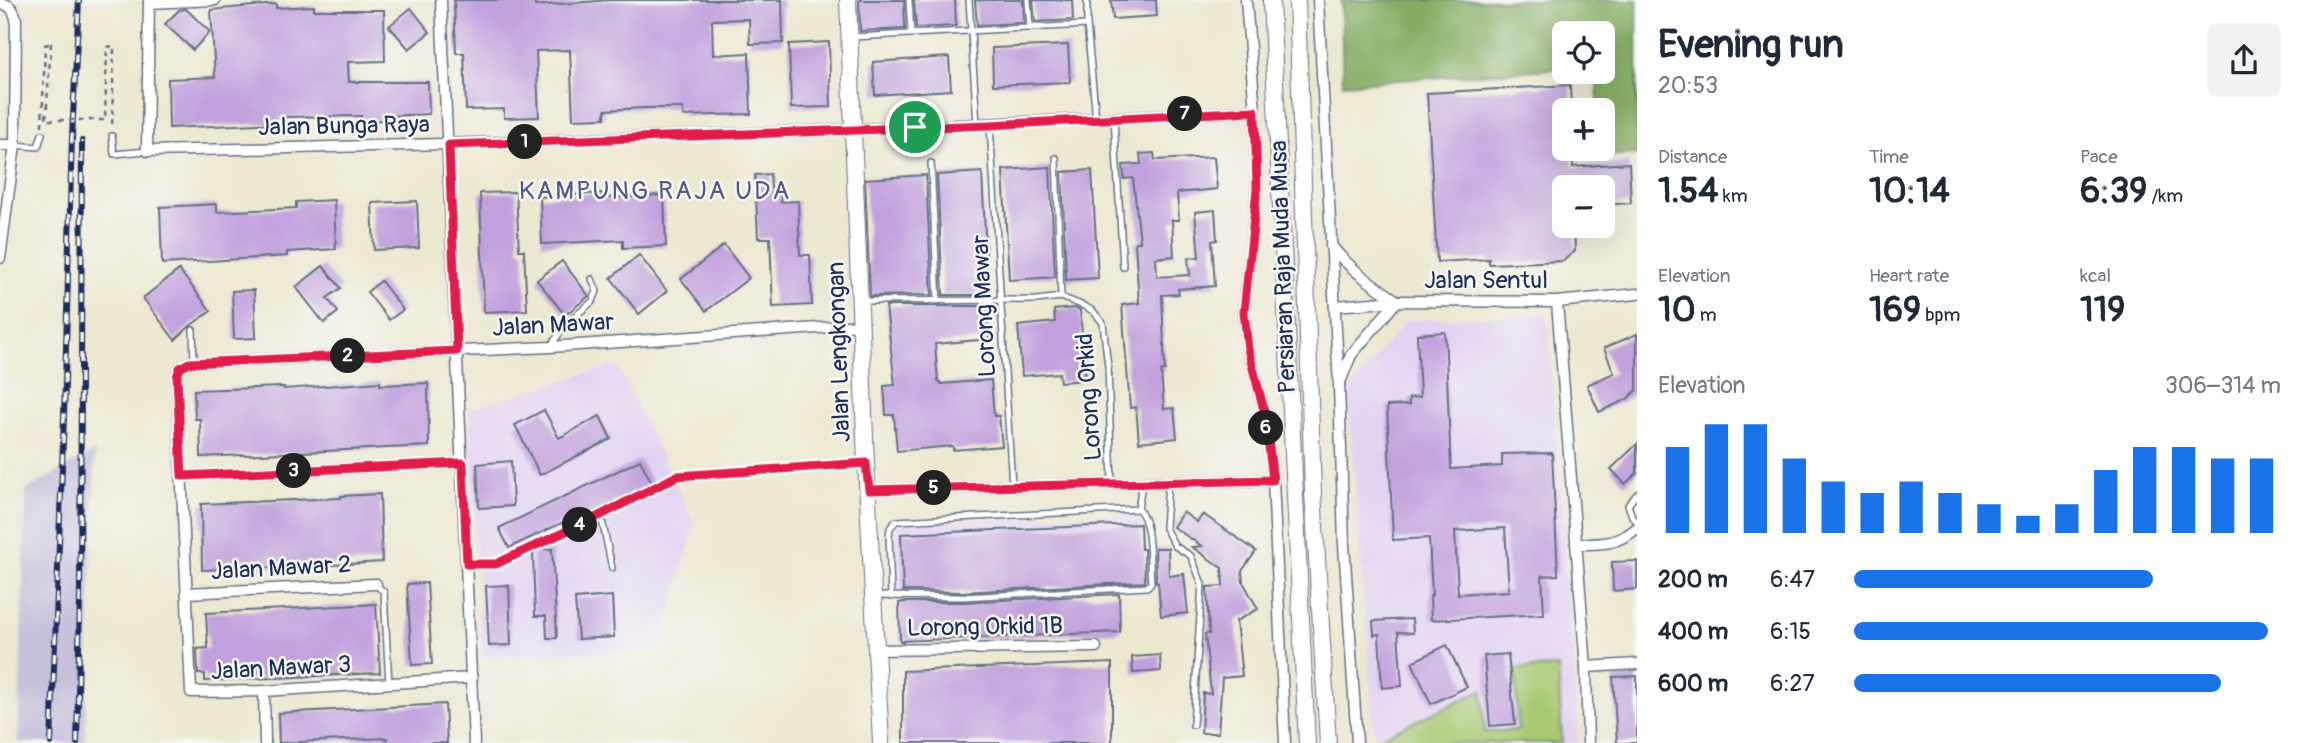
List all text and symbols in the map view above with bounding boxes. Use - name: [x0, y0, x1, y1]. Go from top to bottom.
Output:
- map controls: [1552, 21, 1615, 238]
- button: locate: [1552, 21, 1615, 84]
- text: Evening run: [1658, 21, 1844, 69]
- button: share: [2207, 23, 2281, 97]
- text: 20:53: [1658, 71, 1718, 100]
- pin: 7: [1168, 96, 1202, 132]
- pin: [885, 97, 945, 157]
- button: +: [1552, 98, 1615, 161]
- text: 7: [1179, 101, 1190, 125]
- icon: arrive: [896, 108, 934, 146]
- street label: Jalan Bunga Raya: [258, 110, 430, 142]
- pin: 1: [508, 124, 542, 160]
- text: 1: [521, 129, 528, 153]
- street label: Persiaran Raja Muda Musa: [1264, 140, 1302, 394]
- text: Distance: [1658, 145, 1727, 169]
- text: Time: [1869, 145, 1909, 169]
- text: Pace: [2080, 145, 2118, 169]
- text: 1.54: [1658, 169, 1719, 213]
- text: 10:14: [1869, 169, 1950, 213]
- text: 6:39: [2080, 169, 2147, 213]
- district label: KAMPUNG RAJA UDA: [519, 175, 791, 207]
- button: −: [1552, 175, 1615, 238]
- text: km: [1719, 184, 1748, 208]
- text: /km: [2147, 184, 2183, 208]
- street label: Lorong Mawar: [966, 234, 1002, 378]
- street label: Jalan Lengkongan: [821, 261, 857, 443]
- text: Elevation: [1658, 264, 1730, 288]
- text: Heart rate: [1869, 264, 1949, 288]
- text: kcal: [2080, 264, 2111, 288]
- street label: Jalan Sentul: [1424, 266, 1548, 295]
- text: 10: [1658, 288, 1696, 332]
- text: 169: [1869, 288, 1921, 332]
- text: 119: [2080, 288, 2125, 332]
- text: m: [1696, 303, 1717, 327]
- text: bpm: [1921, 303, 1960, 327]
- street label: Jalan Mawar: [491, 307, 615, 343]
- street label: Lorong Orkid: [1070, 332, 1108, 462]
- pin: 2: [330, 338, 366, 374]
- text: 2: [342, 343, 353, 367]
- text: Elevation: [1658, 371, 1746, 400]
- text: 306–314 m: [2165, 371, 2281, 400]
- pin: 6: [1248, 410, 1284, 446]
- text: 6: [1260, 415, 1271, 439]
- pin: 3: [276, 454, 312, 489]
- text: 3: [288, 458, 299, 482]
- pin: 5: [916, 470, 951, 505]
- text: 5: [928, 475, 939, 499]
- pin: 4: [562, 508, 598, 542]
- text: 4: [574, 512, 585, 536]
- street label: Jalan Mawar 2: [210, 550, 352, 586]
- text: 200 m: [1658, 565, 1728, 594]
- text: 6:47: [1770, 565, 1815, 594]
- street label: Lorong Orkid 1B: [907, 611, 1063, 643]
- text: 400 m: [1658, 617, 1728, 646]
- text: 6:15: [1770, 617, 1811, 646]
- street label: Jalan Mawar 3: [210, 650, 352, 686]
- text: 600 m: [1658, 669, 1728, 698]
- text: 6:27: [1770, 669, 1815, 698]

